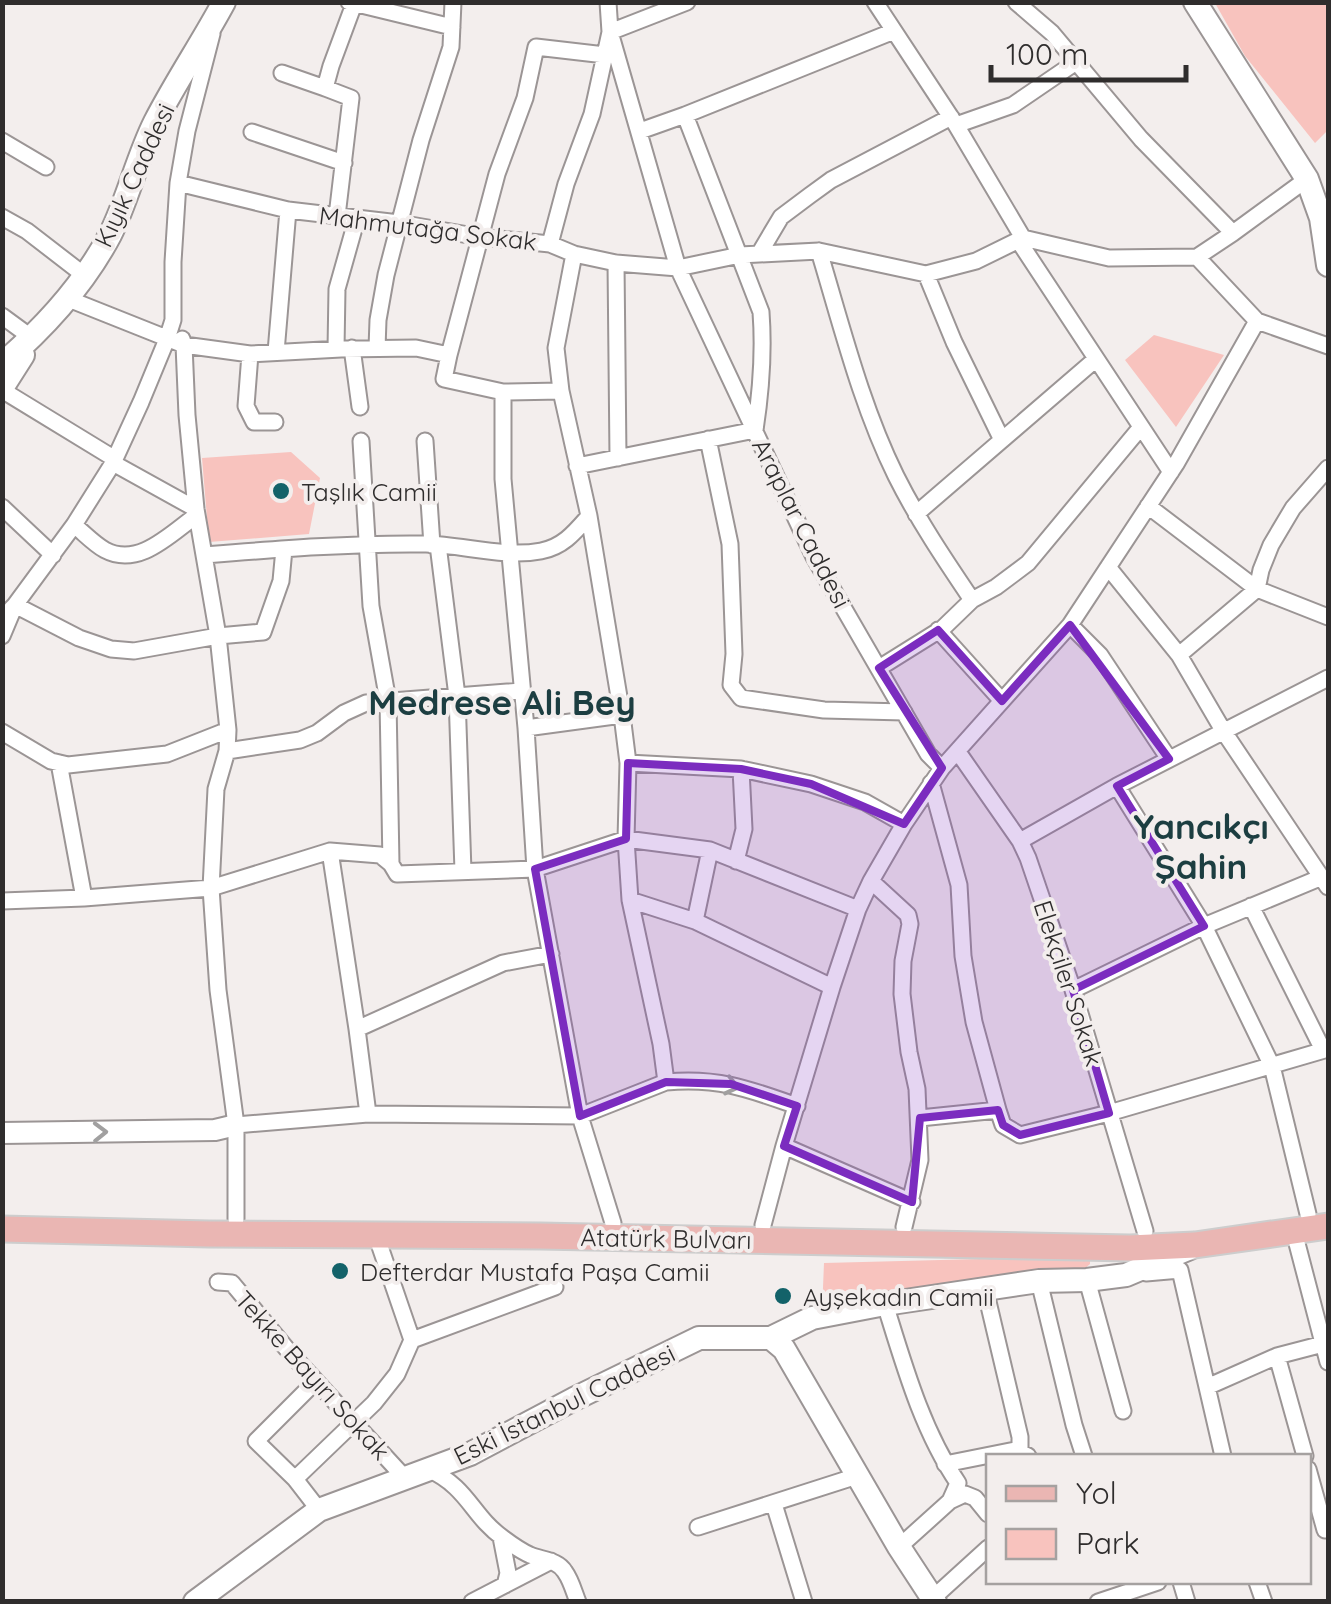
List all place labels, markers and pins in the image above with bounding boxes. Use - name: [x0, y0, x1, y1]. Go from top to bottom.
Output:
- place label: Taşlık Camii: [301, 476, 437, 507]
- marker: Taşlık Camii: [270, 480, 292, 502]
- place label: Defterdar Mustafa Paşa Camii: [360, 1256, 710, 1287]
- marker: Defterdar Mustafa Paşa Camii: [329, 1260, 351, 1282]
- place label: Ayşekadın Camii: [803, 1281, 994, 1312]
- marker: Ayşekadın Camii: [772, 1285, 794, 1307]

